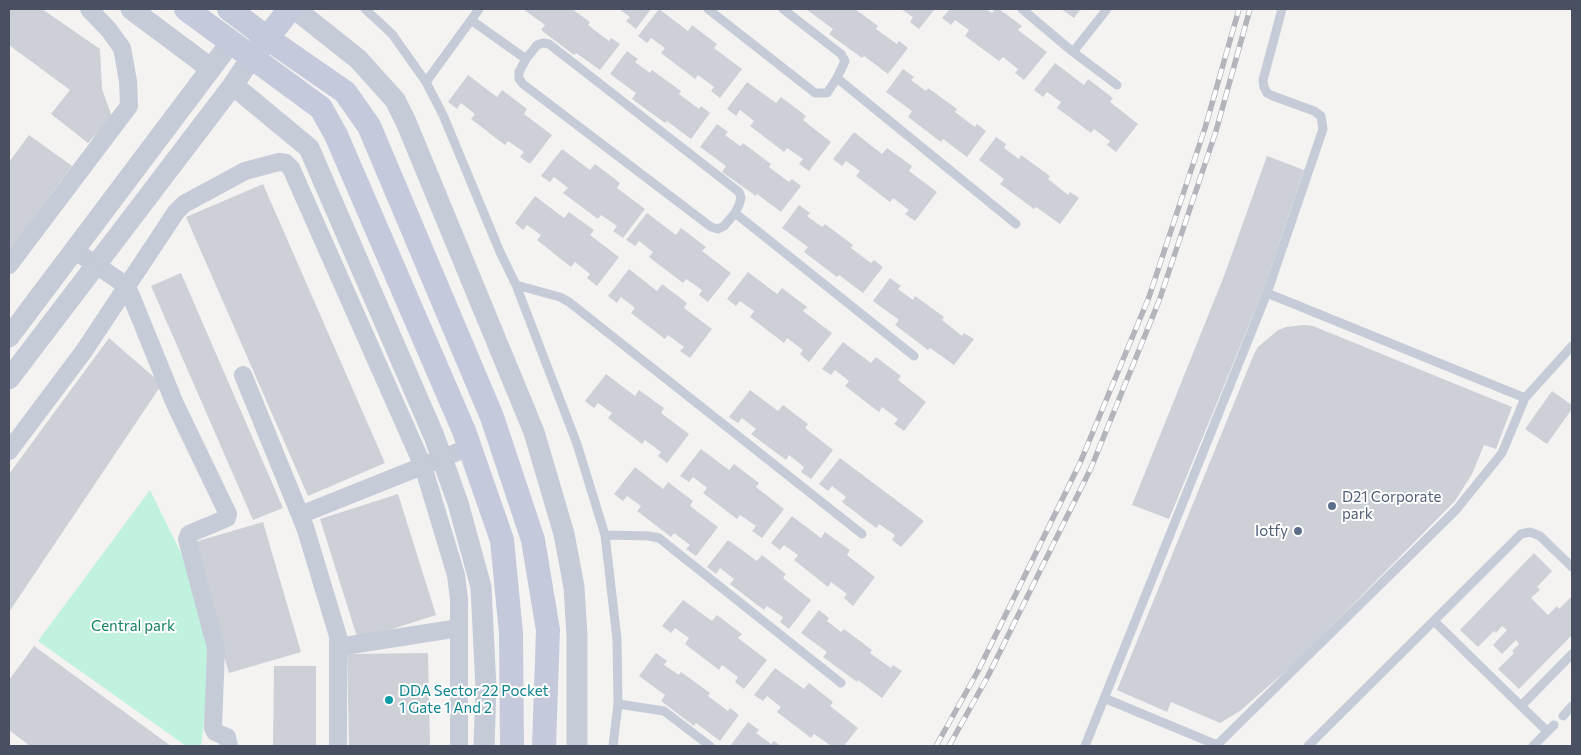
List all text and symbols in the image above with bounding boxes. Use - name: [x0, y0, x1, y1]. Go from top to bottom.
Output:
- place label: D21 Corporate park: [1342, 488, 1441, 523]
- marker: D21 Corporate park: [1326, 500, 1338, 512]
- place label: Iotfy: [1255, 522, 1288, 540]
- marker: Iotfy: [1292, 525, 1304, 537]
- park label: Central park: [91, 617, 175, 635]
- place label: DDA Sector 22 Pocket 1 Gate 1 And 2: [399, 682, 549, 717]
- marker: DDA Sector 22 Pocket 1 Gate 1 And 2: [383, 694, 395, 706]

